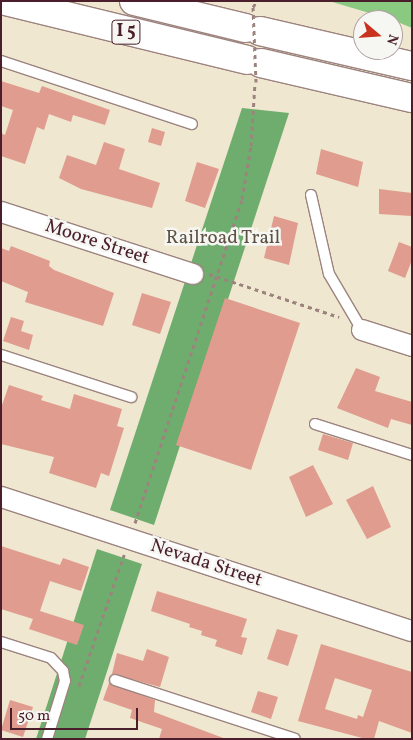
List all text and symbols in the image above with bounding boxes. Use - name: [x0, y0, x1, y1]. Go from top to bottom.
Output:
- north arrow: [353, 10, 403, 60]
- road number: I 5: [111, 16, 141, 48]
- text: N: [381, 32, 402, 47]
- street label: Moore Street: [42, 215, 152, 271]
- park label: Railroad Trail: [165, 228, 281, 250]
- street label: Nevada Street: [147, 535, 265, 593]
- scale bar: [12, 698, 140, 730]
- text: 50 m: [18, 706, 50, 727]

